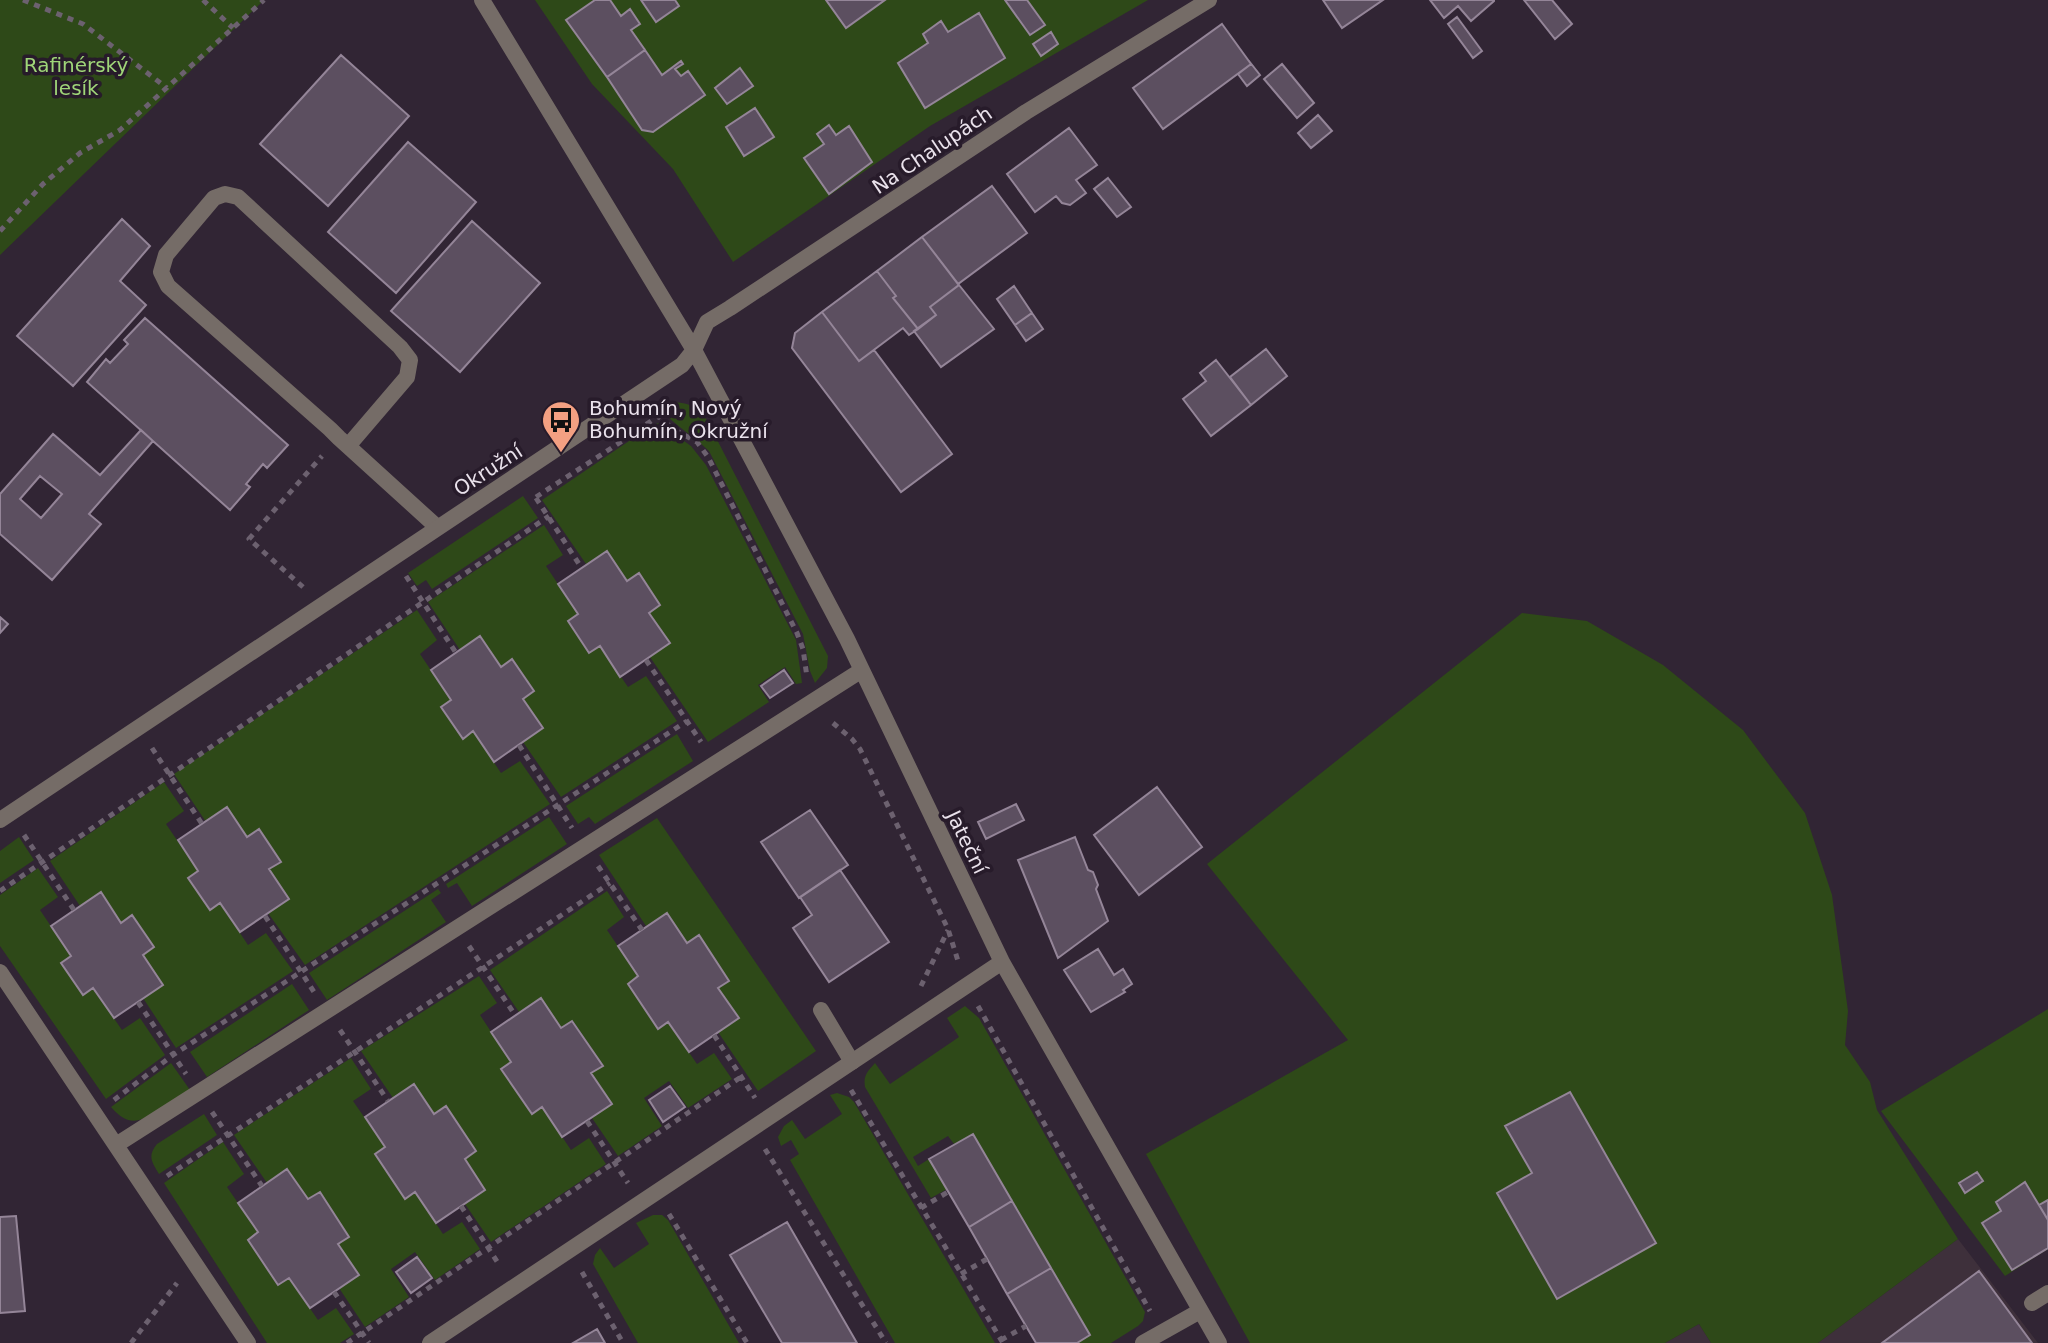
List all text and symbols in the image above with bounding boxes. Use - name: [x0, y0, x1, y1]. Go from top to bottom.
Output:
- park label: Rafinérský lesík: [24, 53, 128, 100]
- street label: Na Chalupách: [868, 101, 996, 199]
- place label: Bohumín, Nový Bohumín, Okružní: [589, 396, 769, 443]
- bus stop icon: Bohumín, Nový Bohumín, Okružní: [540, 399, 582, 454]
- street label: Okružní: [449, 438, 528, 501]
- street label: Jateční: [941, 805, 993, 879]

